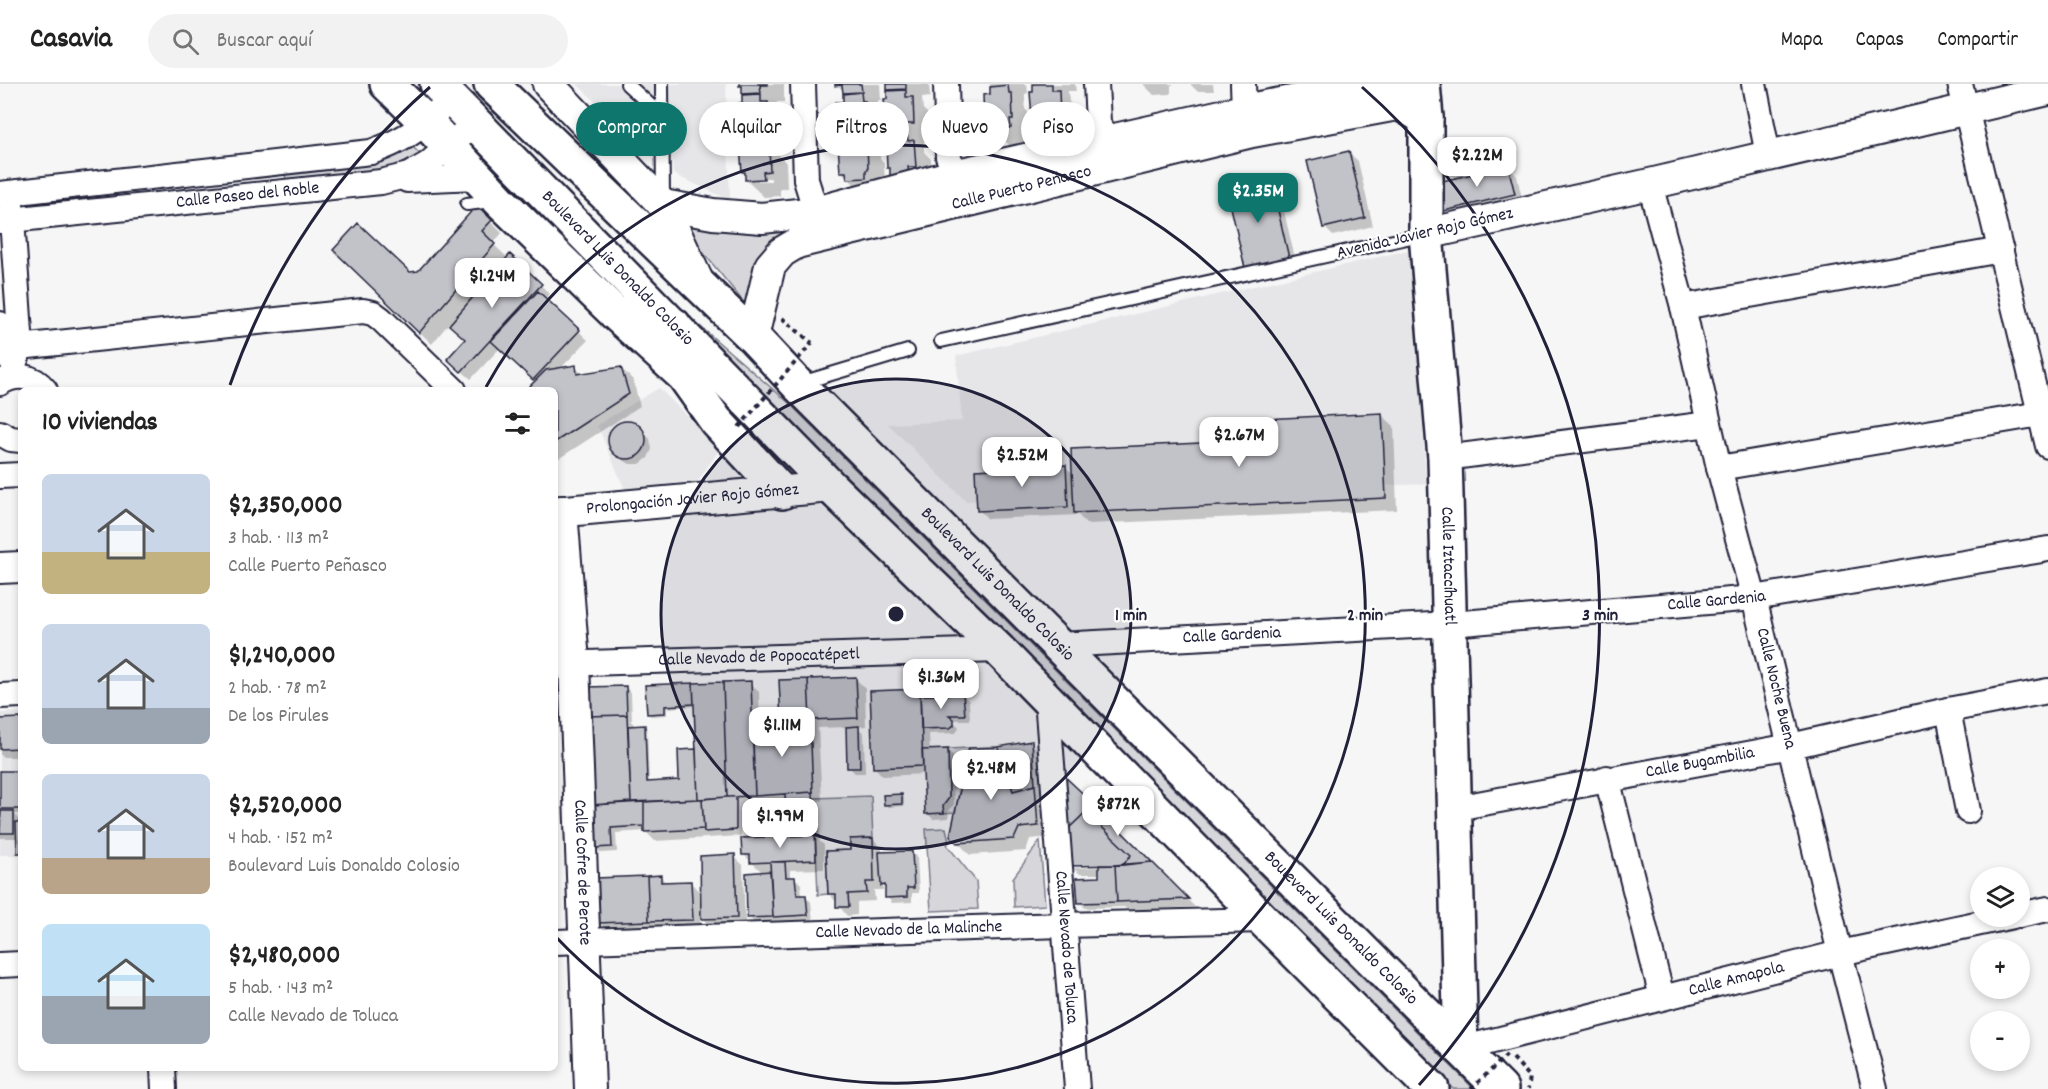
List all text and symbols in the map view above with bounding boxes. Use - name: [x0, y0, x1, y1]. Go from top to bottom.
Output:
- search box: [148, 14, 568, 68]
- text: Casavia: [30, 21, 112, 61]
- icon: search: [169, 25, 202, 58]
- text: Buscar aquí: [217, 26, 312, 57]
- text: Mapa: [1781, 26, 1823, 56]
- text: Capas: [1856, 26, 1904, 56]
- text: Compartir: [1937, 26, 2018, 56]
- chip: Comprar: [576, 102, 687, 156]
- chip: Alquilar: [699, 102, 803, 156]
- chip: Filtros: [815, 102, 909, 156]
- chip: Nuevo: [921, 102, 1009, 156]
- chip: Piso: [1021, 102, 1095, 156]
- pin: $2.22M: [1428, 137, 1526, 188]
- text: $2.22M: [1451, 142, 1503, 170]
- street label: Calle Puerto Peñasco: [949, 159, 1094, 217]
- pin: $2.35M: [1209, 173, 1307, 224]
- street label: Calle Paseo del Roble: [175, 176, 321, 215]
- text: $2.35M: [1232, 178, 1284, 206]
- street label: Boulevard Luis Donaldo Colosio: [535, 185, 699, 352]
- street label: Avenida Javier Rojo Gómez: [1334, 202, 1516, 266]
- pin: $1.24M: [443, 258, 541, 309]
- text: $1.24M: [469, 263, 515, 291]
- text: 10 viviendas: [42, 405, 158, 442]
- icon: filters: [501, 407, 534, 440]
- pin: $2.67M: [1190, 417, 1288, 468]
- text: $2.67M: [1213, 422, 1265, 450]
- pin: $2.52M: [973, 437, 1071, 488]
- text: $2.52M: [996, 442, 1048, 470]
- street label: Prolongación Javier Rojo Gómez: [585, 477, 800, 522]
- text: $2,350,000: [228, 488, 343, 525]
- icon: home: [90, 498, 162, 570]
- street label: Boulevard Luis Donaldo Colosio: [915, 502, 1080, 667]
- street label: Calle Iztaccíhuatl: [1434, 506, 1462, 626]
- text: 3 hab. · 113 m²: [228, 525, 329, 553]
- text: Calle Puerto Peñasco: [228, 553, 387, 581]
- street label: Calle Gardenia: [1666, 584, 1768, 618]
- centre of rings: [886, 604, 906, 624]
- text: 1 min: [1115, 604, 1147, 629]
- text: 2 min: [1347, 604, 1383, 629]
- text: 3 min: [1582, 604, 1618, 629]
- street label: Calle Gardenia: [1182, 621, 1282, 651]
- street label: Calle Noche Buena: [1749, 625, 1803, 752]
- text: $1,240,000: [228, 638, 336, 675]
- street label: Calle Nevado de Popocatépetl: [658, 642, 861, 673]
- icon: home: [90, 648, 162, 720]
- pin: $1.36M: [892, 659, 990, 710]
- text: $1.36M: [917, 664, 965, 692]
- text: 2 hab. · 78 m²: [228, 675, 327, 703]
- text: De los Pirules: [228, 703, 329, 731]
- pin: $1.11M: [733, 707, 831, 758]
- text: $1.11M: [763, 712, 801, 740]
- street label: Calle Bugambilia: [1643, 740, 1757, 785]
- pin: $2.48M: [942, 750, 1040, 801]
- text: $2.48M: [966, 755, 1016, 783]
- pin: $872K: [1076, 786, 1160, 837]
- text: $2,520,000: [228, 788, 343, 825]
- text: $872K: [1096, 791, 1140, 819]
- icon: home: [90, 798, 162, 870]
- pin: $1.99M: [731, 798, 829, 849]
- street label: Calle Cofre de Perote: [567, 799, 597, 946]
- text: $1.99M: [756, 803, 804, 831]
- text: 4 hab. · 152 m²: [228, 825, 333, 853]
- street label: Boulevard Luis Donaldo Colosio: [1258, 846, 1423, 1011]
- text: Boulevard Luis Donaldo Colosio: [228, 853, 460, 881]
- map controls: [1970, 867, 2030, 1071]
- button: layers: [1970, 867, 2030, 927]
- street label: Calle Nevado de Toluca: [1048, 870, 1084, 1025]
- street label: Calle Nevado de la Malinche: [815, 915, 1003, 946]
- text: $2,480,000: [228, 938, 340, 975]
- button: +: [1970, 939, 2030, 999]
- icon: home: [90, 948, 162, 1020]
- street label: Calle Amapola: [1686, 955, 1787, 1003]
- text: 5 hab. · 143 m²: [228, 975, 333, 1003]
- text: Calle Nevado de Toluca: [228, 1003, 398, 1031]
- button: −: [1970, 1011, 2030, 1071]

